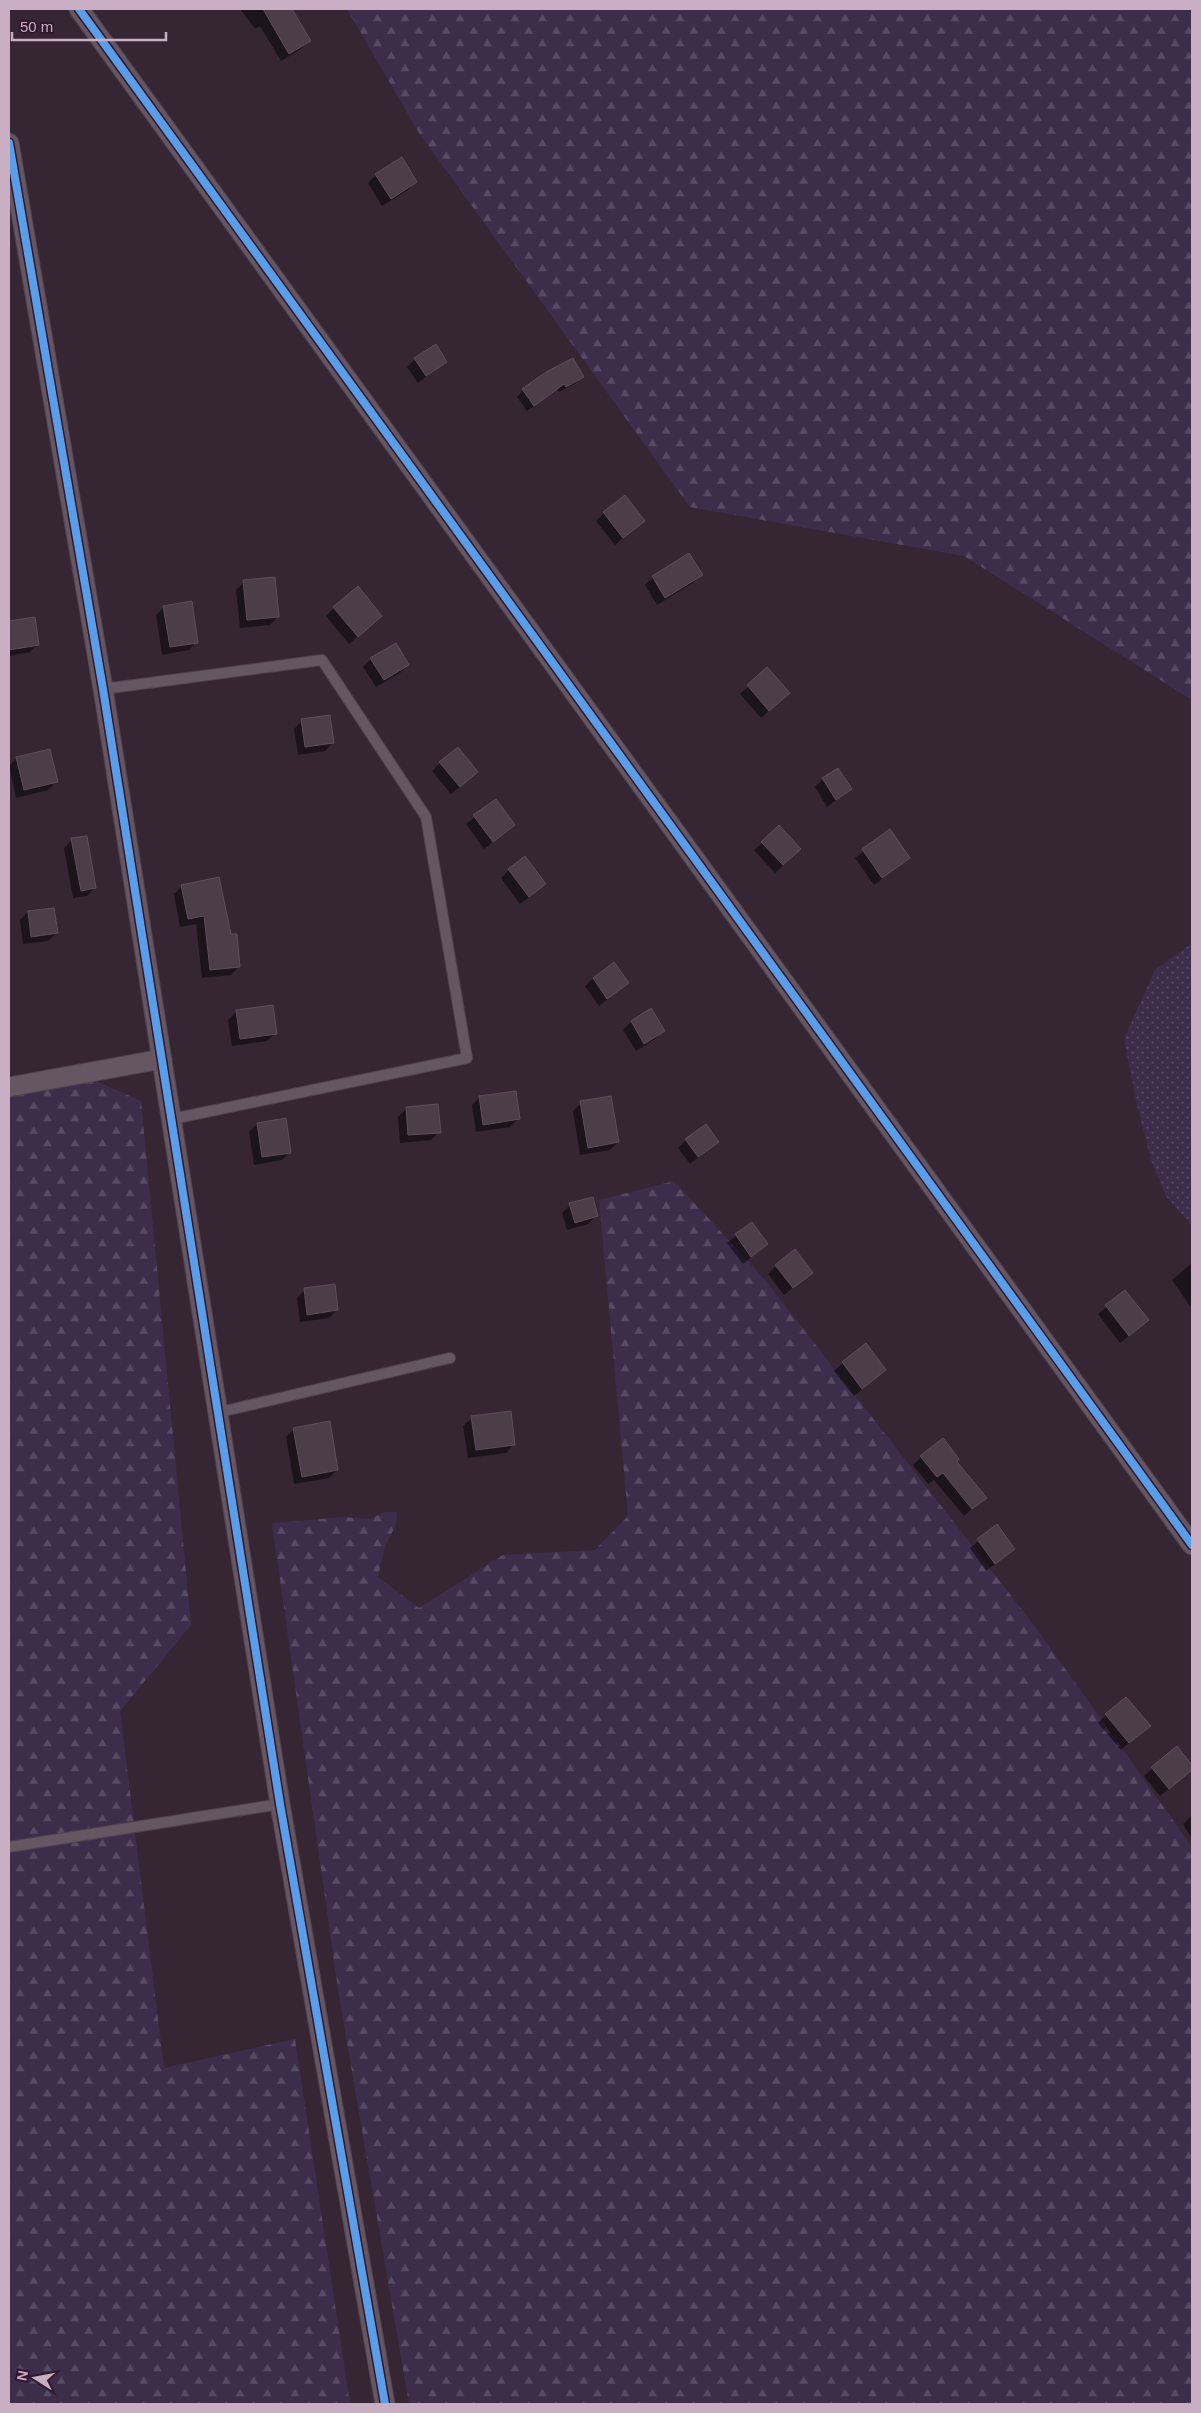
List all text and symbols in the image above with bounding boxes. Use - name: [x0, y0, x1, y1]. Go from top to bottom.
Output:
- scale bar: [12, 10, 166, 42]
- text: 50 m: [20, 18, 53, 35]
- north arrow: [10, 2353, 60, 2403]
- text: N: [13, 2369, 31, 2382]

